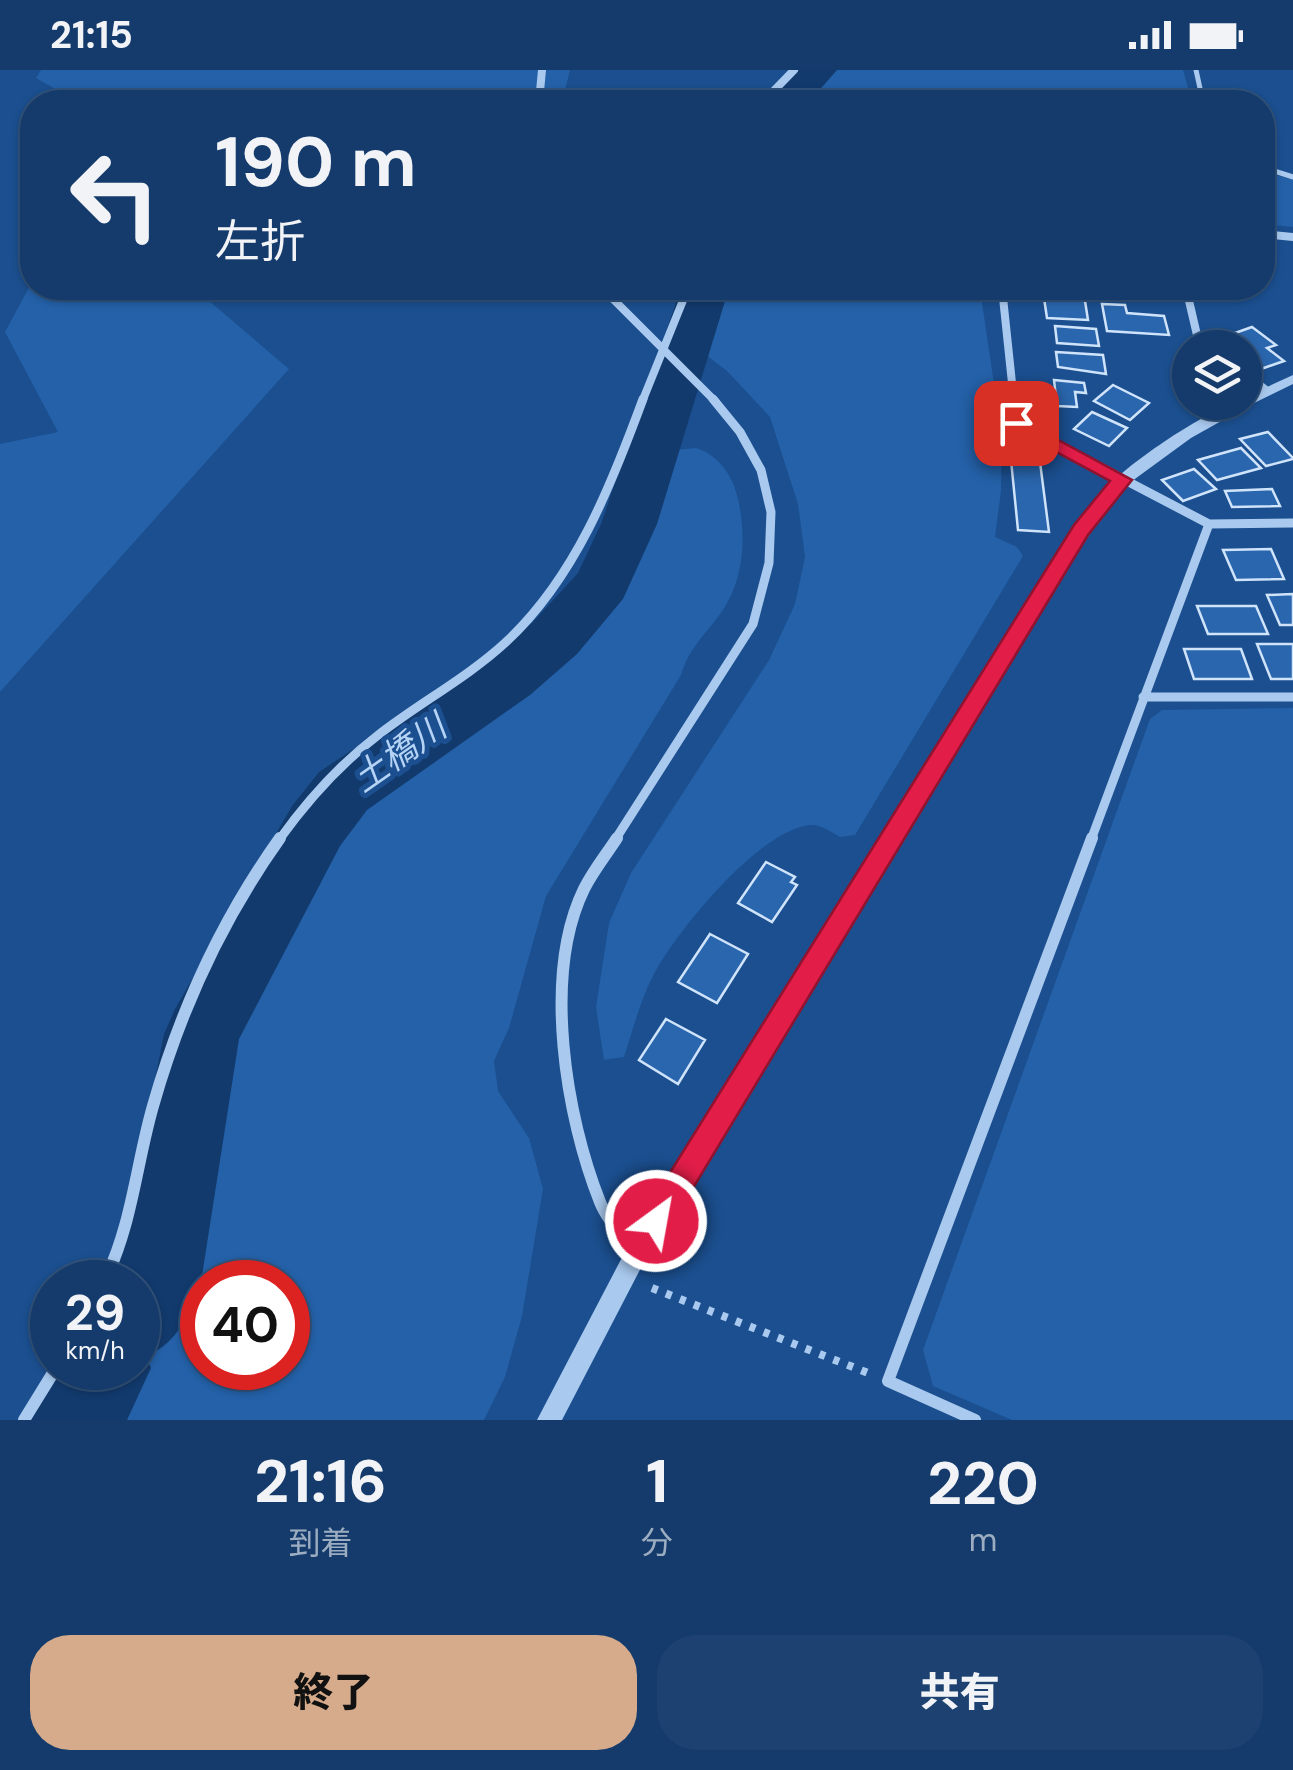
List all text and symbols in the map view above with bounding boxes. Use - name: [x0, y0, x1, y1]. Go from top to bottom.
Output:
- text: 21:15: [50, 10, 133, 60]
- text: 190 m: [215, 117, 417, 208]
- icon: left: [50, 130, 180, 260]
- text: 左折: [215, 212, 305, 271]
- map controls: [1172, 330, 1262, 420]
- button: layers: [1172, 330, 1262, 420]
- pin: [974, 381, 1059, 466]
- icon: arrive: [989, 396, 1044, 451]
- water label: 土橋川: [343, 702, 458, 802]
- position arrow: [604, 1169, 708, 1273]
- speed limit sign: 40: [180, 1260, 310, 1390]
- text: 29: [65, 1280, 125, 1346]
- text: km/h: [65, 1334, 125, 1367]
- text: 21:16: [254, 1442, 387, 1521]
- text: 1: [646, 1442, 668, 1521]
- text: 220: [927, 1444, 1039, 1523]
- text: m: [969, 1519, 997, 1561]
- text: 到着: [289, 1522, 353, 1564]
- text: 分: [641, 1522, 673, 1564]
- button: 終了: [30, 1635, 637, 1750]
- button: 共有: [657, 1635, 1263, 1750]

